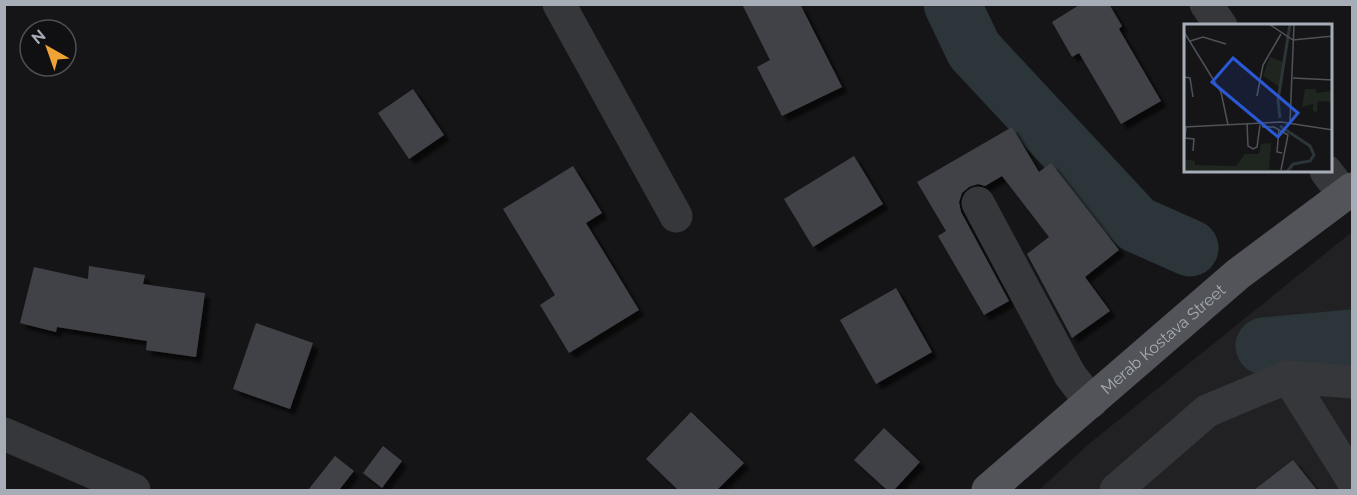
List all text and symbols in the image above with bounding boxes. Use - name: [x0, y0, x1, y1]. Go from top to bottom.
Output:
- north arrow: [18, 18, 78, 78]
- inset map: [1184, 24, 1333, 172]
- text: N: [28, 26, 49, 48]
- street label: Merab Kostava Street: [1097, 280, 1229, 398]

